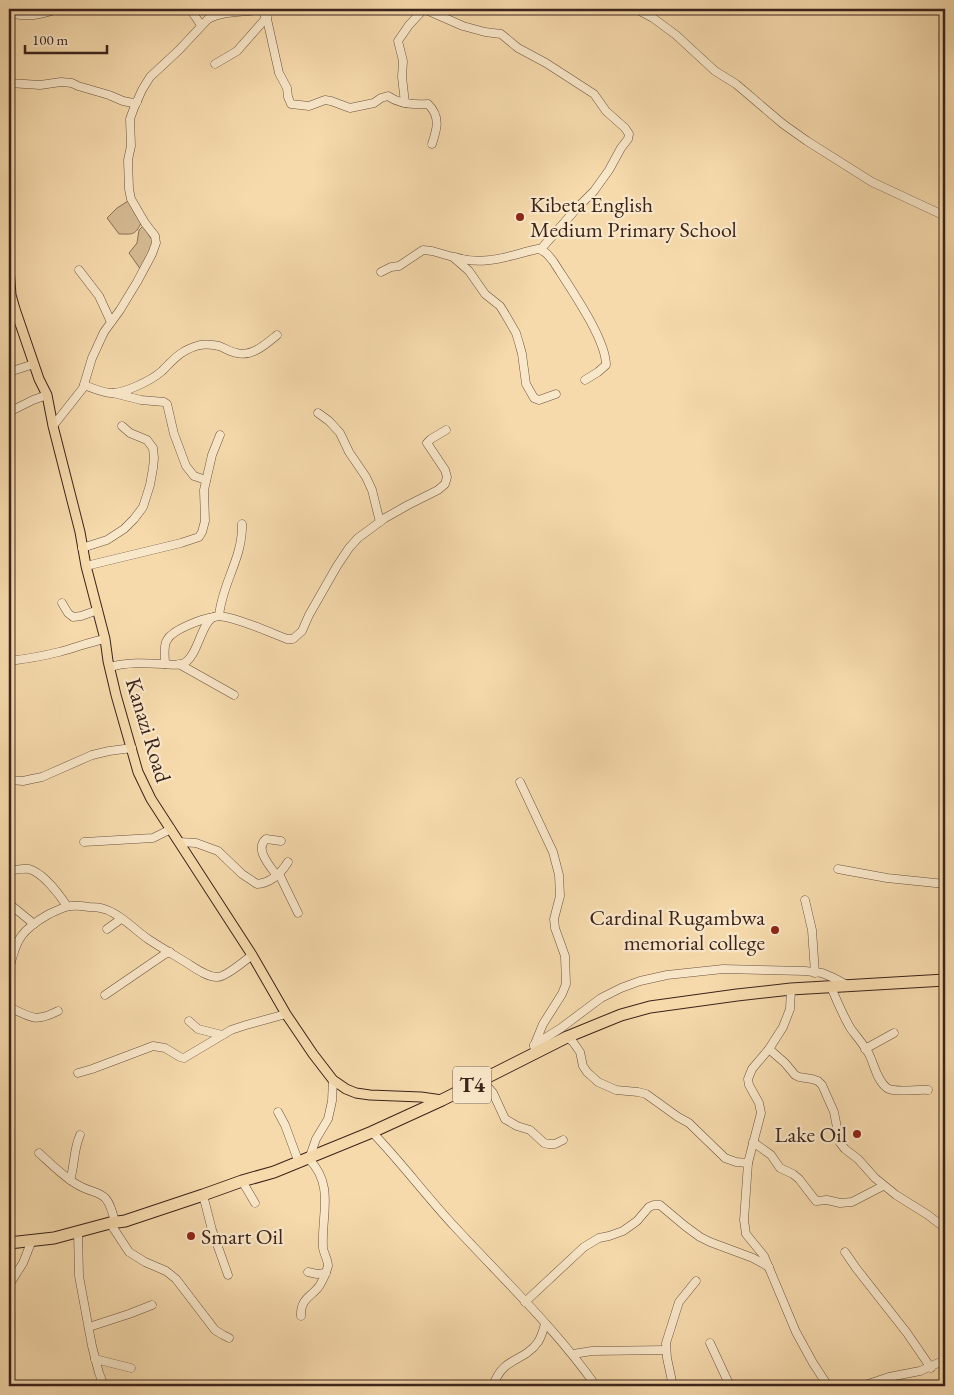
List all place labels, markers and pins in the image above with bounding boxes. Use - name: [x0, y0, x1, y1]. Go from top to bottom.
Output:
- place label: Kibeta English Medium Primary School: [530, 190, 737, 244]
- marker: Kibeta English Medium Primary School: [514, 211, 526, 223]
- place label: Cardinal Rugambwa memorial college: [589, 903, 765, 957]
- marker: Cardinal Rugambwa memorial college: [769, 924, 781, 936]
- place label: Lake Oil: [775, 1120, 847, 1149]
- marker: Lake Oil: [851, 1128, 863, 1140]
- place label: Smart Oil: [201, 1222, 283, 1251]
- marker: Smart Oil: [185, 1230, 197, 1242]

